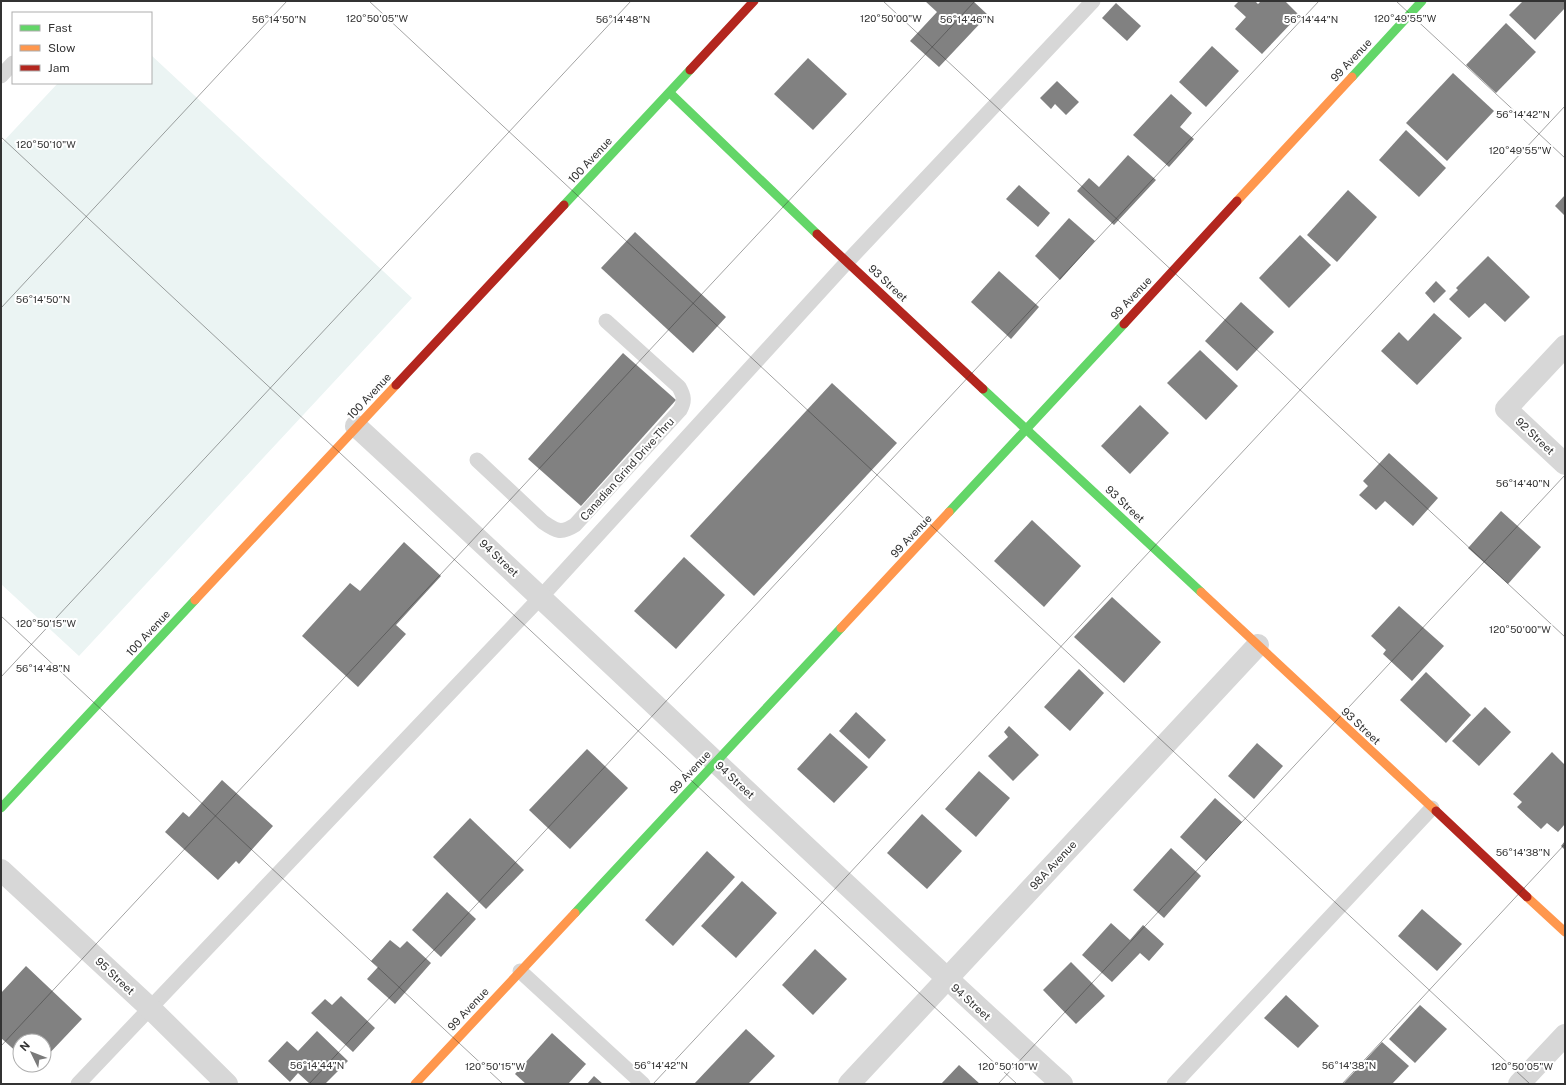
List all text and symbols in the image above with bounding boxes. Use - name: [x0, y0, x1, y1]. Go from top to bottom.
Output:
- legend: [12, 12, 152, 84]
- text: 120°50'05"W: [346, 12, 409, 24]
- text: 120°50'00"W: [860, 12, 922, 24]
- text: 120°49'55"W: [1374, 12, 1437, 24]
- text: 56°14'50"N: [252, 13, 306, 25]
- text: 56°14'48"N: [596, 13, 650, 25]
- text: 56°14'46"N: [940, 13, 994, 25]
- text: 56°14'44"N: [1284, 13, 1338, 25]
- text: Fast: [48, 21, 73, 35]
- street label: 99 Avenue: [1328, 36, 1374, 84]
- text: Slow: [48, 41, 76, 55]
- text: Jam: [48, 61, 70, 75]
- text: 56°14'42"N: [1496, 108, 1550, 120]
- street label: 100 Avenue: [566, 135, 614, 185]
- text: 120°50'10"W: [16, 138, 76, 150]
- text: 120°49'55"W: [1489, 144, 1552, 156]
- street label: 93 Street: [866, 262, 910, 304]
- street label: 99 Avenue: [1108, 274, 1154, 322]
- text: 56°14'50"N: [16, 293, 70, 305]
- street label: 100 Avenue: [345, 371, 393, 421]
- street label: Canadian Grind Drive-Thru: [578, 415, 676, 523]
- street label: 92 Street: [1513, 415, 1557, 457]
- text: 56°14'40"N: [1496, 477, 1550, 489]
- street label: 93 Street: [1103, 483, 1147, 525]
- street label: 99 Avenue: [888, 512, 934, 560]
- street label: 94 Street: [477, 537, 521, 579]
- street label: 100 Avenue: [124, 608, 172, 658]
- text: 120°50'15"W: [16, 617, 76, 629]
- text: 120°50'00"W: [1489, 623, 1551, 635]
- text: 56°14'48"N: [16, 662, 70, 674]
- street label: 93 Street: [1339, 705, 1383, 747]
- street label: 99 Avenue: [667, 748, 713, 796]
- street label: 94 Street: [713, 759, 757, 801]
- street label: 98A Avenue: [1027, 838, 1079, 892]
- text: 56°14'38"N: [1496, 846, 1550, 858]
- street label: 95 Street: [93, 955, 137, 997]
- street label: 94 Street: [949, 981, 993, 1023]
- street label: 99 Avenue: [445, 985, 491, 1033]
- north arrow: [12, 1033, 52, 1073]
- text: N: [17, 1039, 32, 1053]
- text: 56°14'44"N: [290, 1059, 344, 1071]
- text: 56°14'42"N: [634, 1059, 688, 1071]
- text: 56°14'38"N: [1322, 1059, 1376, 1071]
- text: 120°50'15"W: [465, 1060, 525, 1072]
- text: 120°50'10"W: [978, 1060, 1038, 1072]
- text: 120°50'05"W: [1491, 1060, 1554, 1072]

